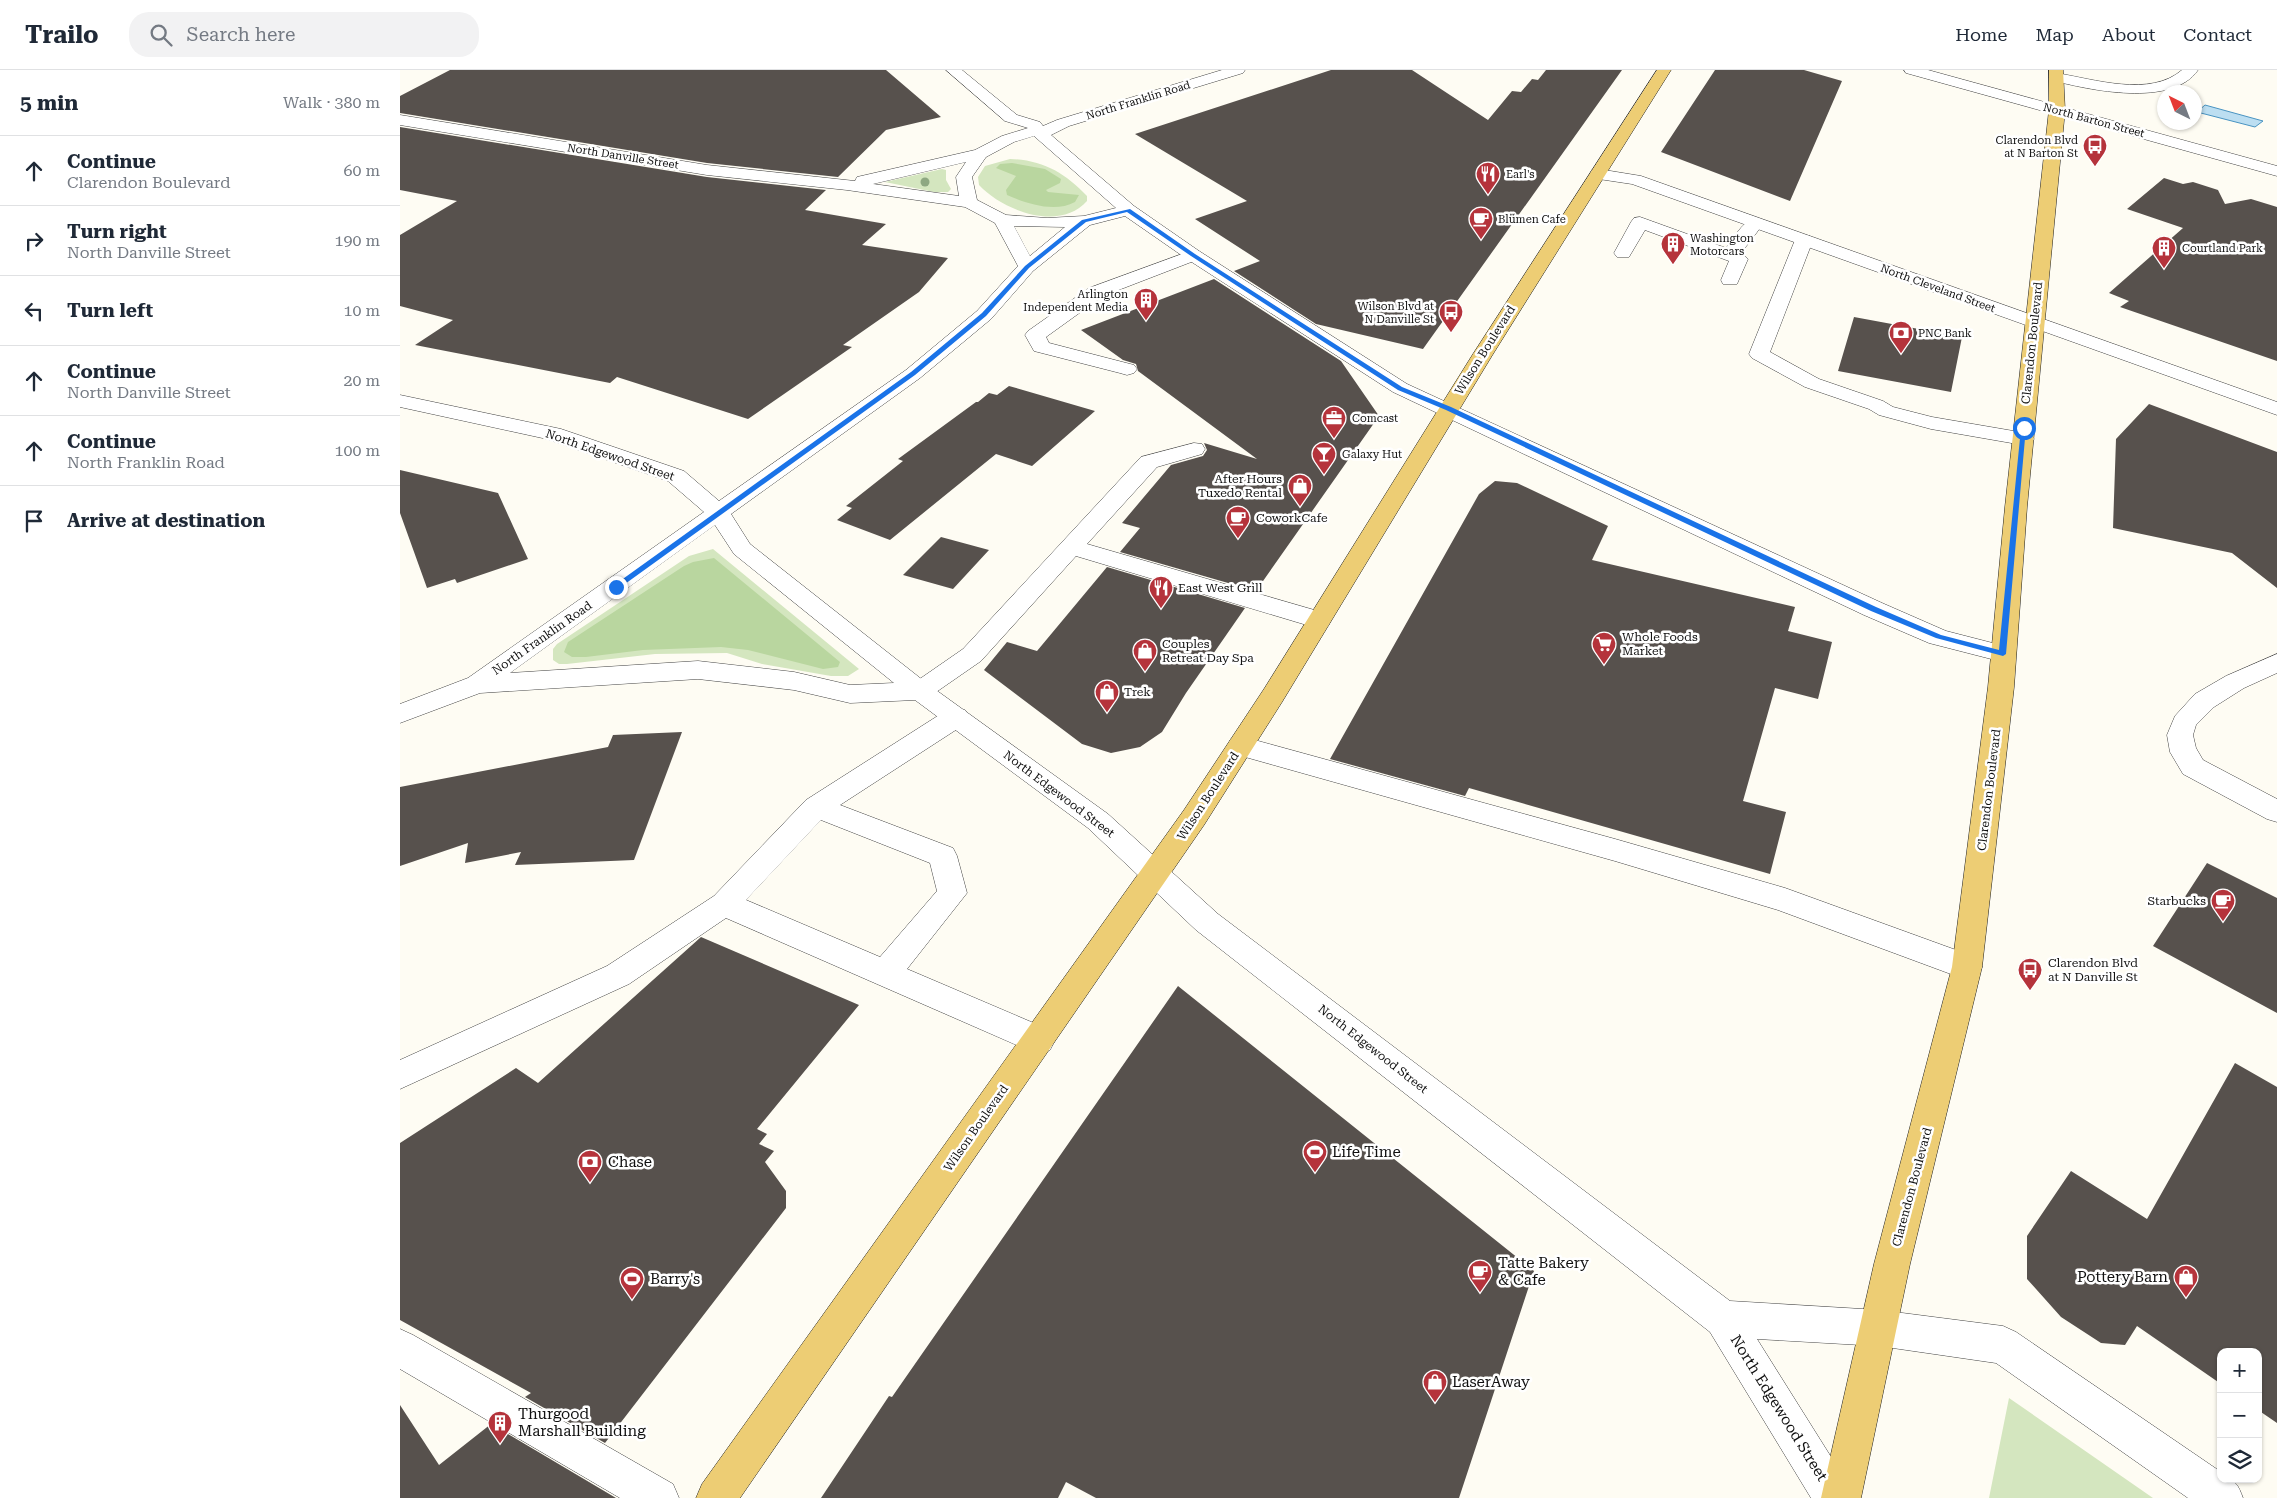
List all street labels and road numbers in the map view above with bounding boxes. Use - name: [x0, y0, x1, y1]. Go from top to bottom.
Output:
- street label: North Franklin Road: [1084, 78, 1192, 123]
- street label: North Barton Street: [2042, 101, 2146, 140]
- street label: North Danville Street: [566, 141, 680, 172]
- street label: North Cleveland Street: [1879, 262, 1997, 315]
- street label: Clarendon Boulevard: [2019, 281, 2045, 405]
- street label: Wilson Boulevard: [1452, 303, 1518, 397]
- street label: North Edgewood Street: [544, 426, 677, 484]
- street label: North Franklin Road: [490, 598, 595, 678]
- street label: Clarendon Boulevard: [1975, 728, 2003, 852]
- street label: North Edgewood Street: [1001, 748, 1118, 841]
- street label: Wilson Boulevard: [1174, 749, 1242, 843]
- street label: North Edgewood Street: [1315, 1002, 1431, 1096]
- street label: Wilson Boulevard: [941, 1082, 1011, 1174]
- street label: Clarendon Boulevard: [1889, 1126, 1935, 1248]
- street label: North Edgewood Street: [1727, 1332, 1832, 1485]

